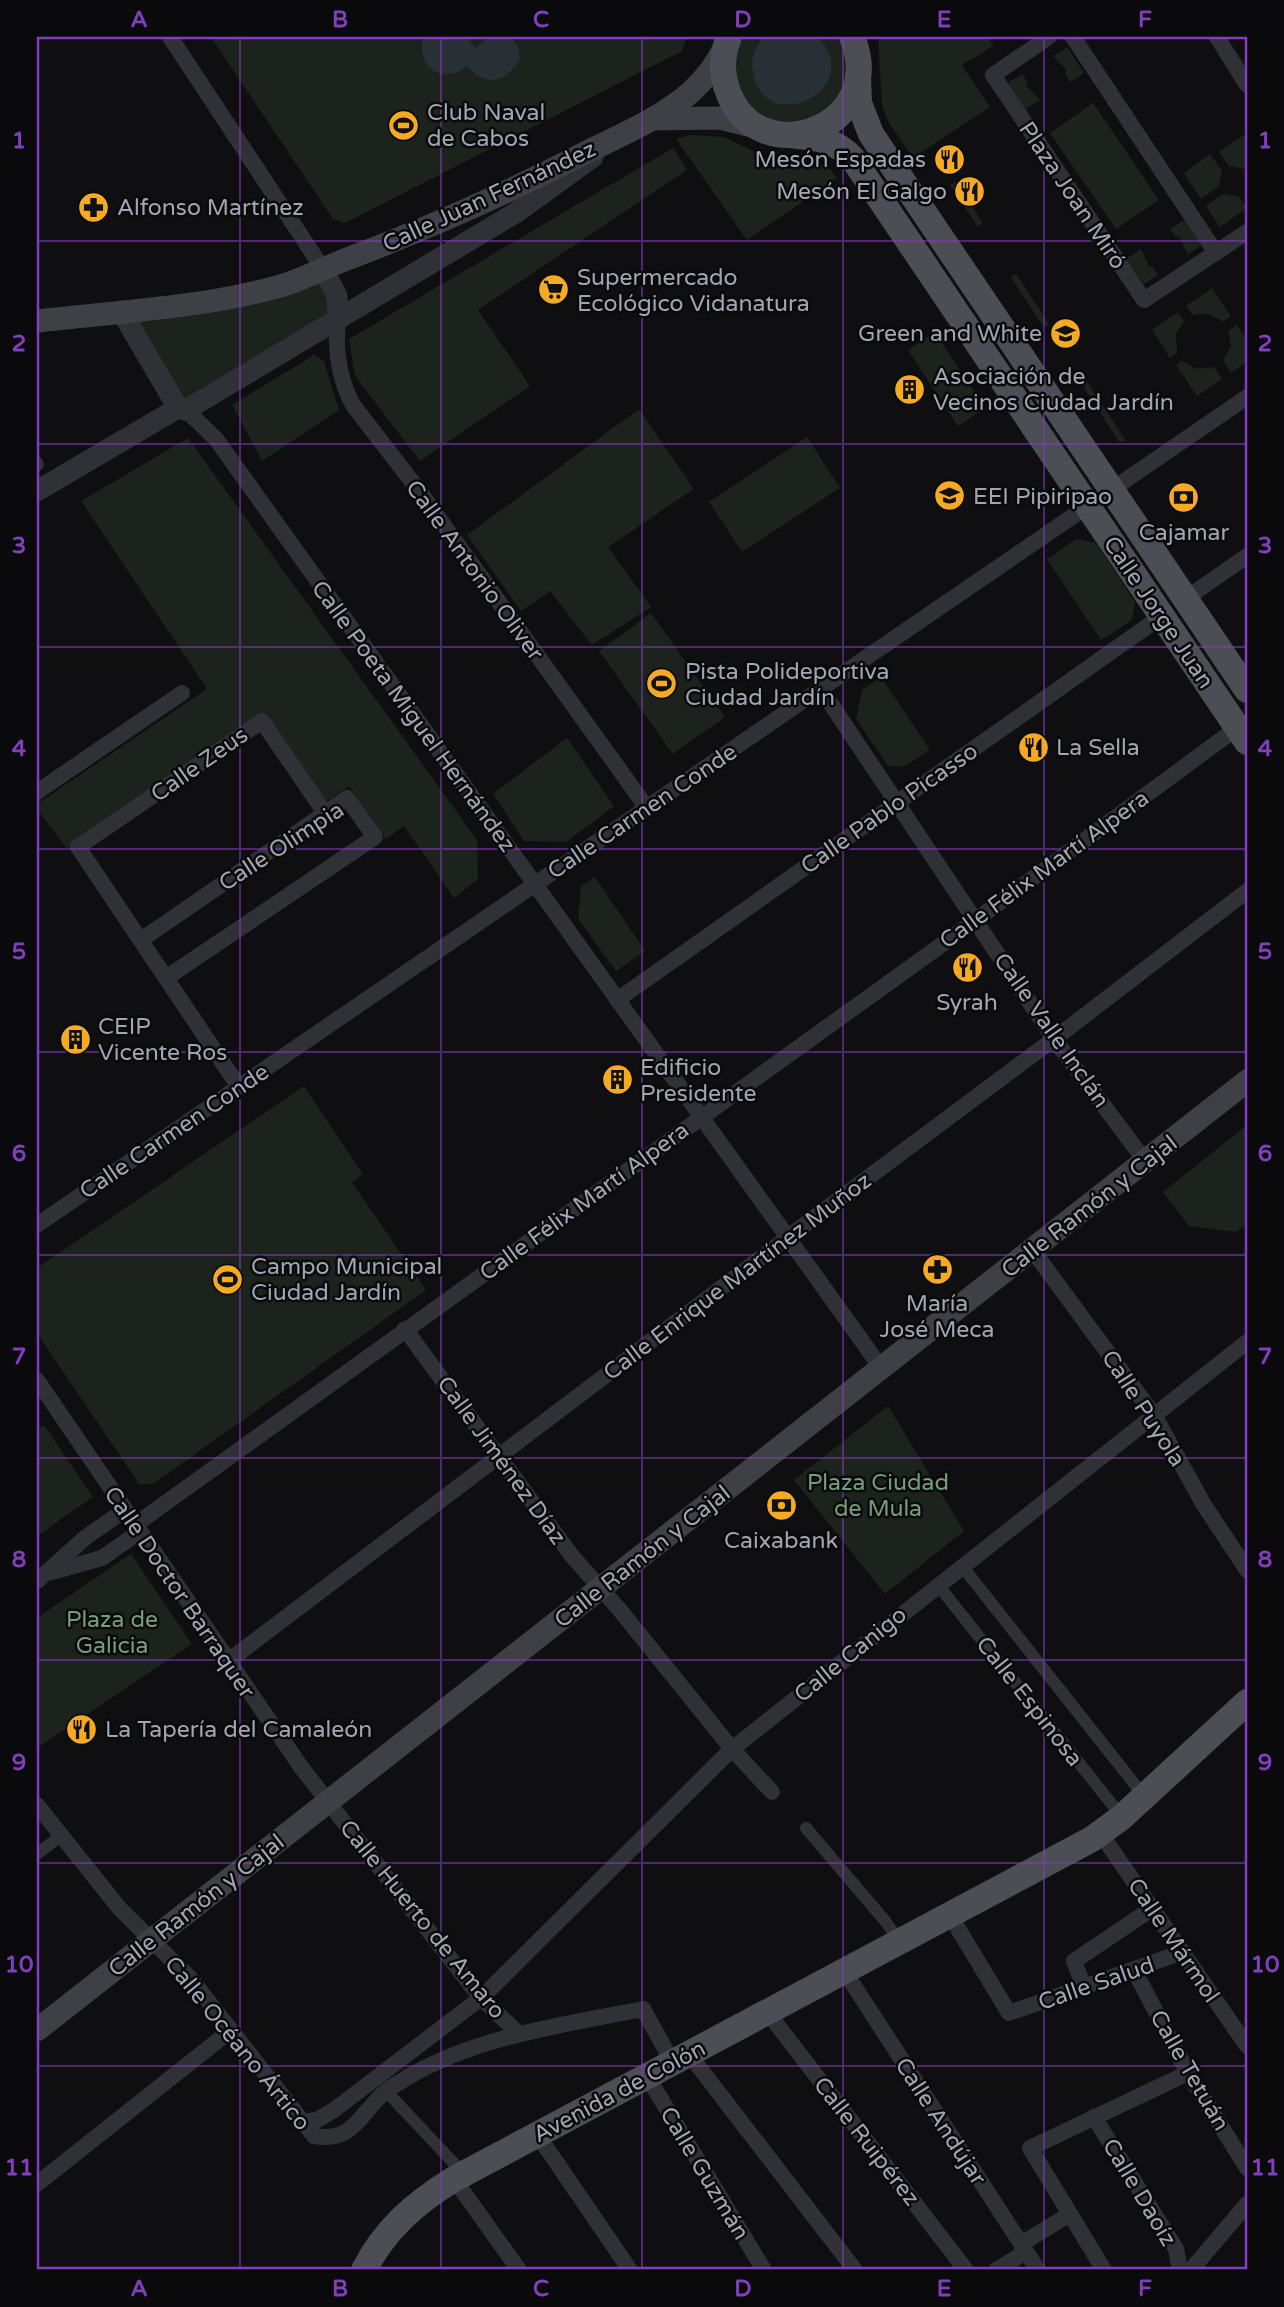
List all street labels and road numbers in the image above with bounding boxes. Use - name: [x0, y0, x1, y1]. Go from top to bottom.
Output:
- street label: Plaza Joan Miró: [1012, 116, 1132, 275]
- street label: Calle Juan Fernández: [378, 135, 600, 259]
- street label: Calle Antonio Oliver: [399, 475, 549, 666]
- street label: Calle Jorge Juan: [1097, 531, 1219, 694]
- street label: Calle Poeta Miguel Hernández: [305, 575, 521, 858]
- street label: Calle Zeus: [146, 721, 254, 808]
- street label: Calle Pablo Picasso: [796, 737, 983, 880]
- street label: Calle Carmen Conde: [543, 738, 743, 886]
- street label: Calle Félix Martí Alpera: [935, 784, 1155, 955]
- street label: Calle Olimpia: [214, 796, 349, 898]
- street label: Calle Valle Inclán: [987, 948, 1115, 1113]
- street label: Calle Carmen Conde: [75, 1058, 275, 1206]
- street label: Calle Félix Martí Alpera: [475, 1116, 695, 1287]
- street label: Calle Ramón y Cajal: [996, 1129, 1183, 1284]
- street label: Calle Enrique Martínez Muñoz: [598, 1167, 877, 1387]
- street label: Calle Puyola: [1095, 1345, 1191, 1472]
- street label: Calle Jiménez Díaz: [431, 1371, 572, 1550]
- street label: Calle Ramón y Cajal: [549, 1479, 736, 1634]
- street label: Calle Doctor Barraquer: [98, 1481, 261, 1704]
- street label: Calle Canigo: [789, 1601, 912, 1709]
- street label: Calle Espinosa: [970, 1631, 1089, 1772]
- street label: Calle Huerto de Amaro: [333, 1815, 511, 2025]
- street label: Calle Ramón y Cajal: [103, 1828, 290, 1983]
- street label: Calle Mármol: [1121, 1873, 1225, 2008]
- street label: Calle Océano Ártico: [158, 1951, 316, 2136]
- street label: Calle Salud: [1035, 1951, 1158, 2017]
- street label: Calle Tetuán: [1143, 2005, 1235, 2136]
- street label: Avenida de Colón: [528, 2035, 711, 2149]
- street label: Calle Andújar: [889, 2052, 992, 2191]
- street label: Calle Ruipérez: [807, 2072, 925, 2212]
- street label: Calle Guzmán: [653, 2102, 755, 2245]
- street label: Calle Daoíz: [1096, 2134, 1182, 2251]

